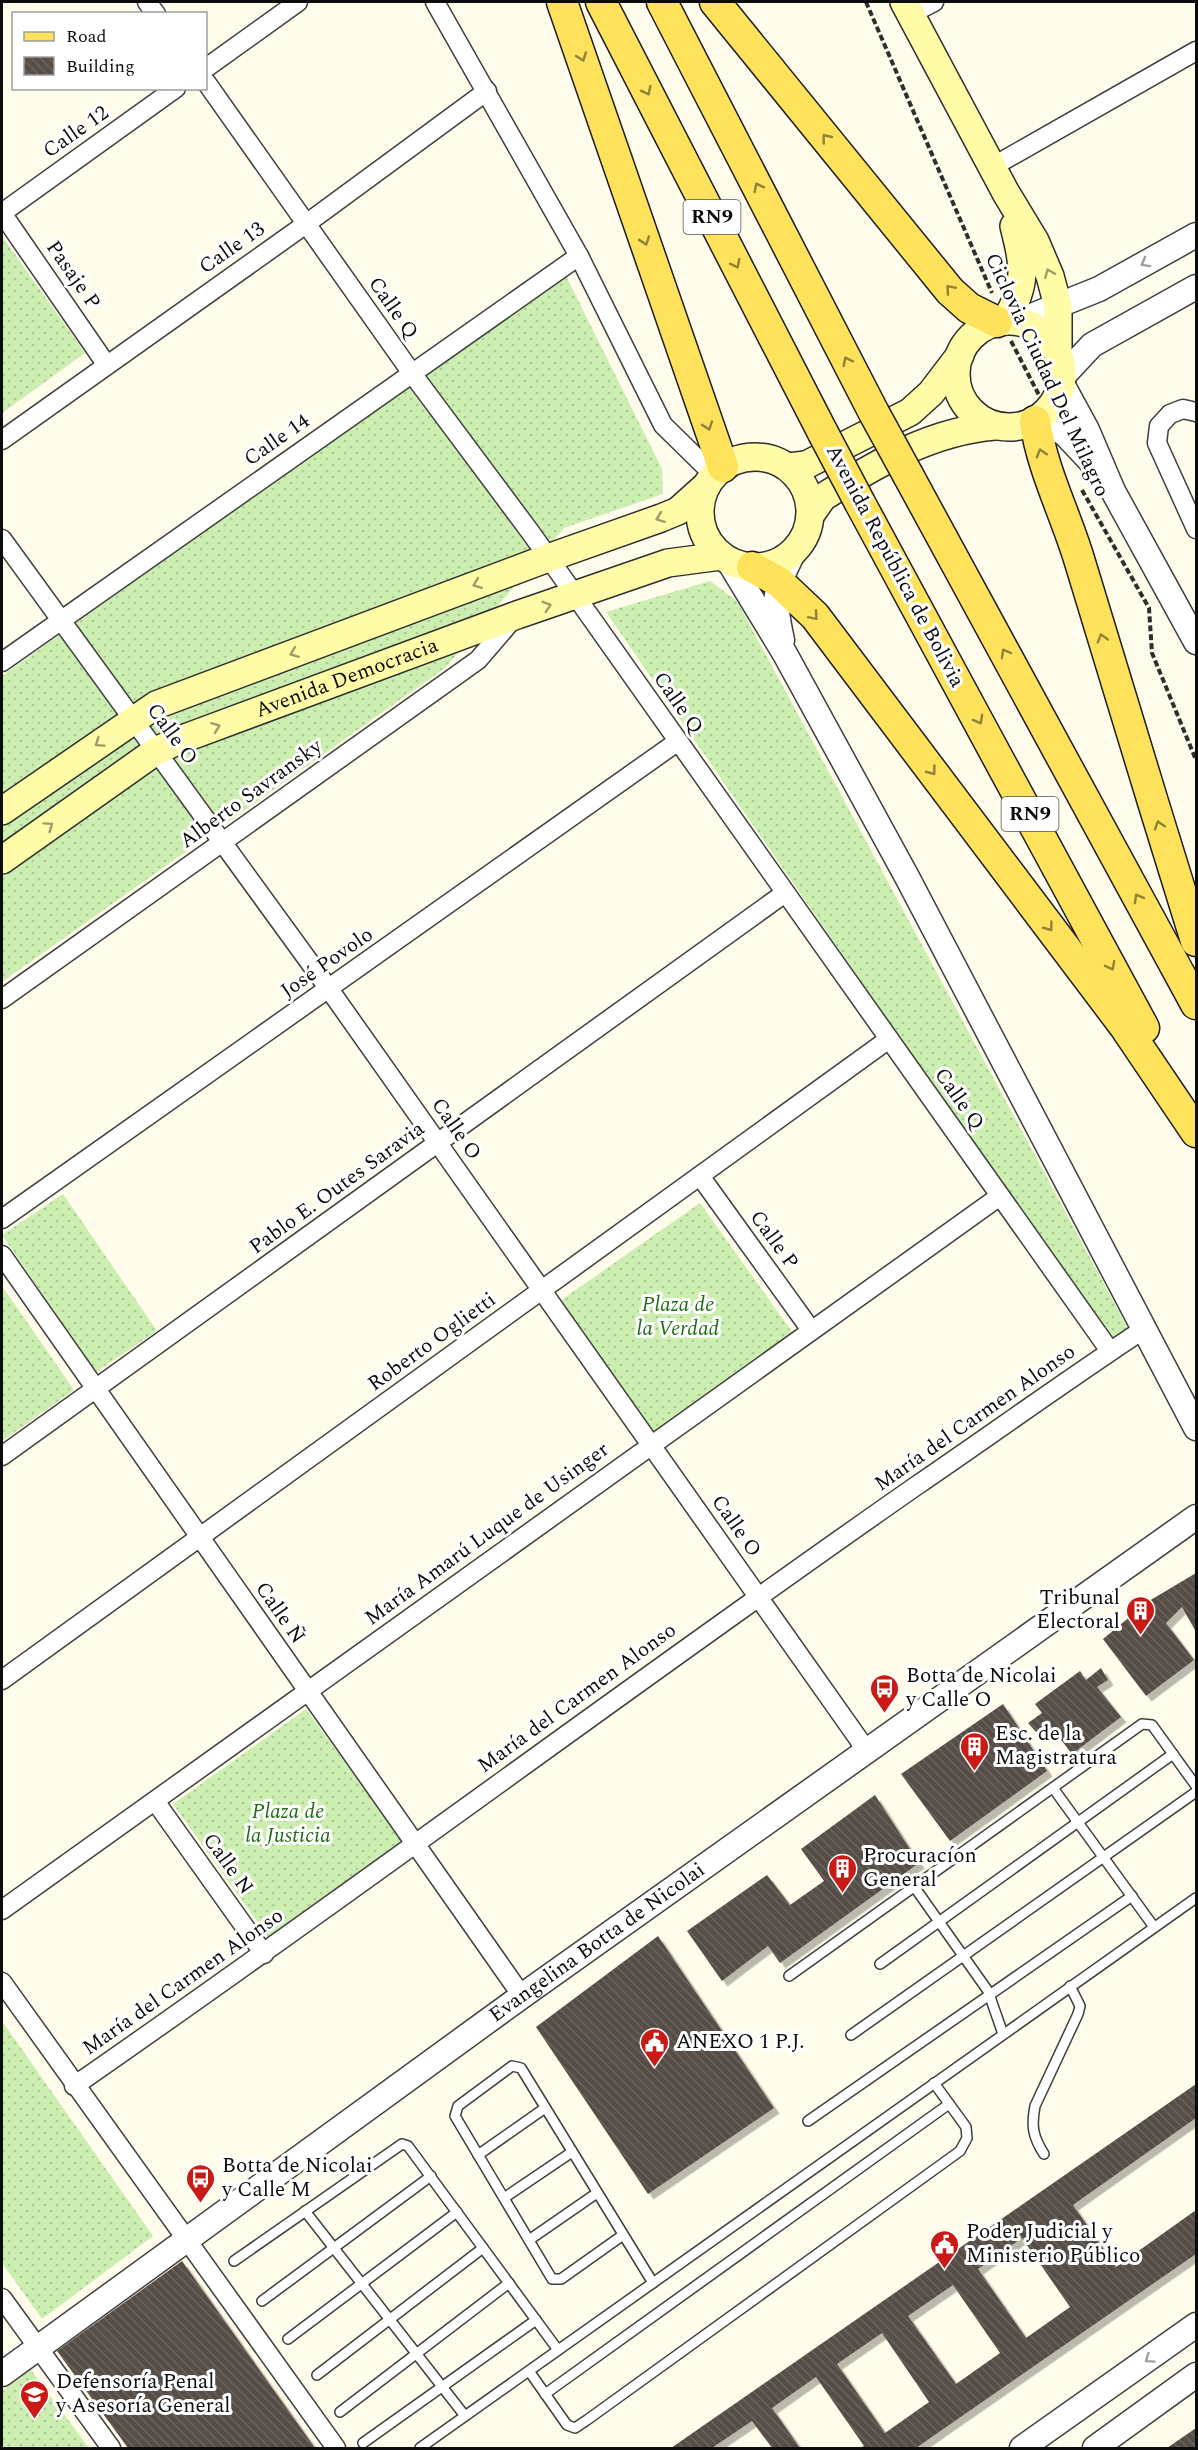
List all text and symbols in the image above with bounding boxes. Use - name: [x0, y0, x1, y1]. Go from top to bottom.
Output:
- legend: [12, 12, 207, 90]
- text: Road: [66, 23, 107, 50]
- one-way arrow: [575, 51, 588, 61]
- text: Building: [66, 53, 135, 80]
- one-way arrow: [640, 85, 651, 95]
- street label: Calle 12: [36, 98, 116, 166]
- one-way arrow: [823, 134, 834, 145]
- one-way arrow: [754, 183, 765, 193]
- road number: RN9: [684, 200, 740, 234]
- street label: Calle 13: [192, 213, 272, 282]
- street label: Pasaje P: [38, 234, 108, 316]
- one-way arrow: [638, 235, 651, 246]
- street label: Ciclovia Ciudad Del Milagro: [976, 248, 1118, 502]
- one-way arrow: [1141, 256, 1151, 267]
- one-way arrow: [729, 258, 740, 269]
- one-way arrow: [1043, 268, 1056, 279]
- street label: Calle Q: [360, 270, 426, 346]
- one-way arrow: [946, 285, 957, 296]
- one-way arrow: [843, 356, 854, 367]
- street label: Calle 14: [237, 405, 317, 474]
- one-way arrow: [701, 420, 714, 430]
- street label: Avenida República de Bolivia: [817, 439, 973, 694]
- one-way arrow: [1036, 448, 1049, 459]
- one-way arrow: [656, 511, 667, 523]
- one-way arrow: [472, 577, 483, 590]
- one-way arrow: [541, 601, 552, 613]
- one-way arrow: [807, 609, 818, 620]
- street label: Avenida Democracia: [251, 629, 443, 727]
- one-way arrow: [1097, 634, 1110, 644]
- one-way arrow: [290, 646, 301, 658]
- one-way arrow: [1001, 648, 1012, 659]
- street label: Calle Q: [645, 665, 711, 741]
- street label: Calle O: [138, 696, 206, 772]
- one-way arrow: [971, 714, 983, 725]
- one-way arrow: [210, 721, 220, 734]
- street label: Alberto Savransky: [173, 731, 330, 857]
- one-way arrow: [95, 735, 106, 746]
- one-way arrow: [924, 765, 935, 776]
- road number: RN9: [1002, 797, 1058, 831]
- one-way arrow: [1154, 820, 1167, 831]
- one-way arrow: [43, 822, 54, 833]
- one-way arrow: [1134, 893, 1145, 904]
- street label: José Povolo: [274, 919, 380, 1007]
- one-way arrow: [1042, 921, 1053, 932]
- one-way arrow: [1104, 960, 1115, 970]
- street label: Calle Q: [926, 1061, 992, 1137]
- street label: Calle O: [423, 1091, 489, 1167]
- street label: Pablo E. Outes Saravia: [243, 1113, 432, 1263]
- street label: Calle P: [741, 1204, 807, 1276]
- street label: Roberto Oglietti: [361, 1284, 503, 1400]
- park label: Plaza de la Verdad: [637, 1289, 719, 1345]
- street label: María del Carmen Alonso: [868, 1336, 1082, 1500]
- street label: María Amarú Luque de Usinger: [358, 1434, 616, 1634]
- street label: Calle O: [703, 1488, 769, 1564]
- street label: Calle Ñ: [247, 1575, 313, 1651]
- place label: Tribunal Electoral: [1036, 1582, 1120, 1638]
- building icon: Tribunal Electoral: [1125, 1594, 1157, 1636]
- street label: María del Carmen Alonso: [471, 1615, 683, 1781]
- place label: Botta de Nicolai y Calle O: [905, 1660, 1057, 1716]
- bus stop icon: Botta de Nicolai y Calle O: [869, 1672, 901, 1714]
- place label: Esc. de la Magistratura: [995, 1718, 1117, 1774]
- building icon: Esc. de la Magistratura: [958, 1730, 990, 1772]
- park label: Plaza de la Justicia: [245, 1796, 331, 1852]
- street label: Calle N: [194, 1826, 262, 1902]
- place label: Procuracíon General: [863, 1840, 977, 1896]
- building icon: Procuracíon General: [826, 1852, 858, 1894]
- street label: Evangelina Botta de Nicolai: [482, 1855, 712, 2031]
- street label: María del Carmen Alonso: [76, 1900, 290, 2064]
- public building icon: ANEXO 1 P.J.: [639, 2026, 671, 2068]
- place label: ANEXO 1 P.J.: [676, 2026, 804, 2058]
- place label: Botta de Nicolai y Calle M: [221, 2150, 373, 2206]
- bus stop icon: Botta de Nicolai y Calle M: [185, 2162, 217, 2204]
- place label: Poder Judicial y Ministerio Público: [966, 2216, 1140, 2272]
- public building icon: Poder Judicial y Ministerio Público: [929, 2228, 961, 2270]
- one-way arrow: [1144, 2352, 1155, 2363]
- place label: Defensoría Penal y Asesoría General: [55, 2366, 231, 2422]
- school or university icon: Defensoría Penal y Asesoría General: [19, 2378, 51, 2420]

